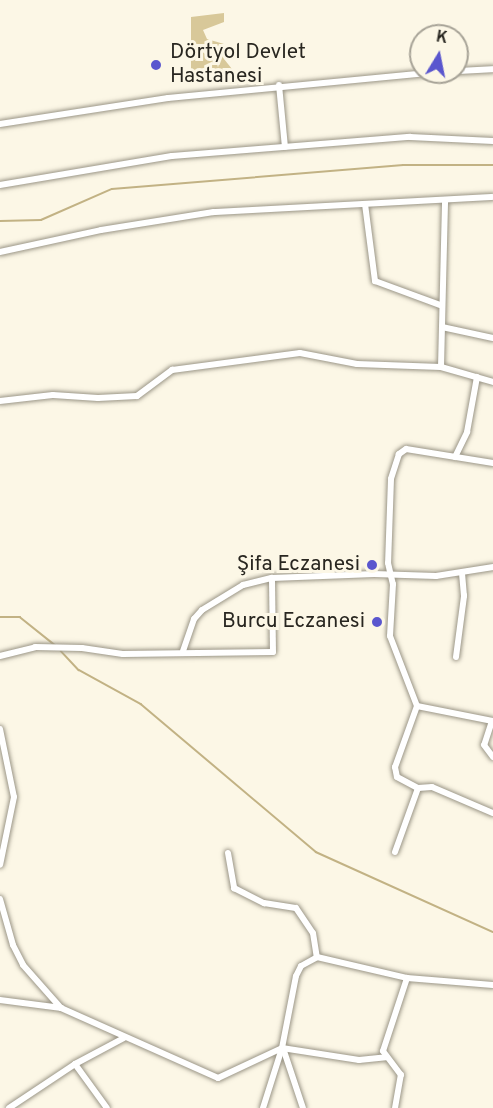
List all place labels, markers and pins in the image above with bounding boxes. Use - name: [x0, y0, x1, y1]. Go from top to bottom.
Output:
- place label: Dörtyol Devlet Hastanesi: [170, 40, 306, 90]
- marker: Dörtyol Devlet Hastanesi: [147, 56, 165, 74]
- place label: Şifa Eczanesi: [237, 552, 360, 578]
- marker: Şifa Eczanesi: [365, 558, 379, 572]
- place label: Burcu Eczanesi: [222, 609, 365, 635]
- marker: Burcu Eczanesi: [370, 615, 384, 629]

